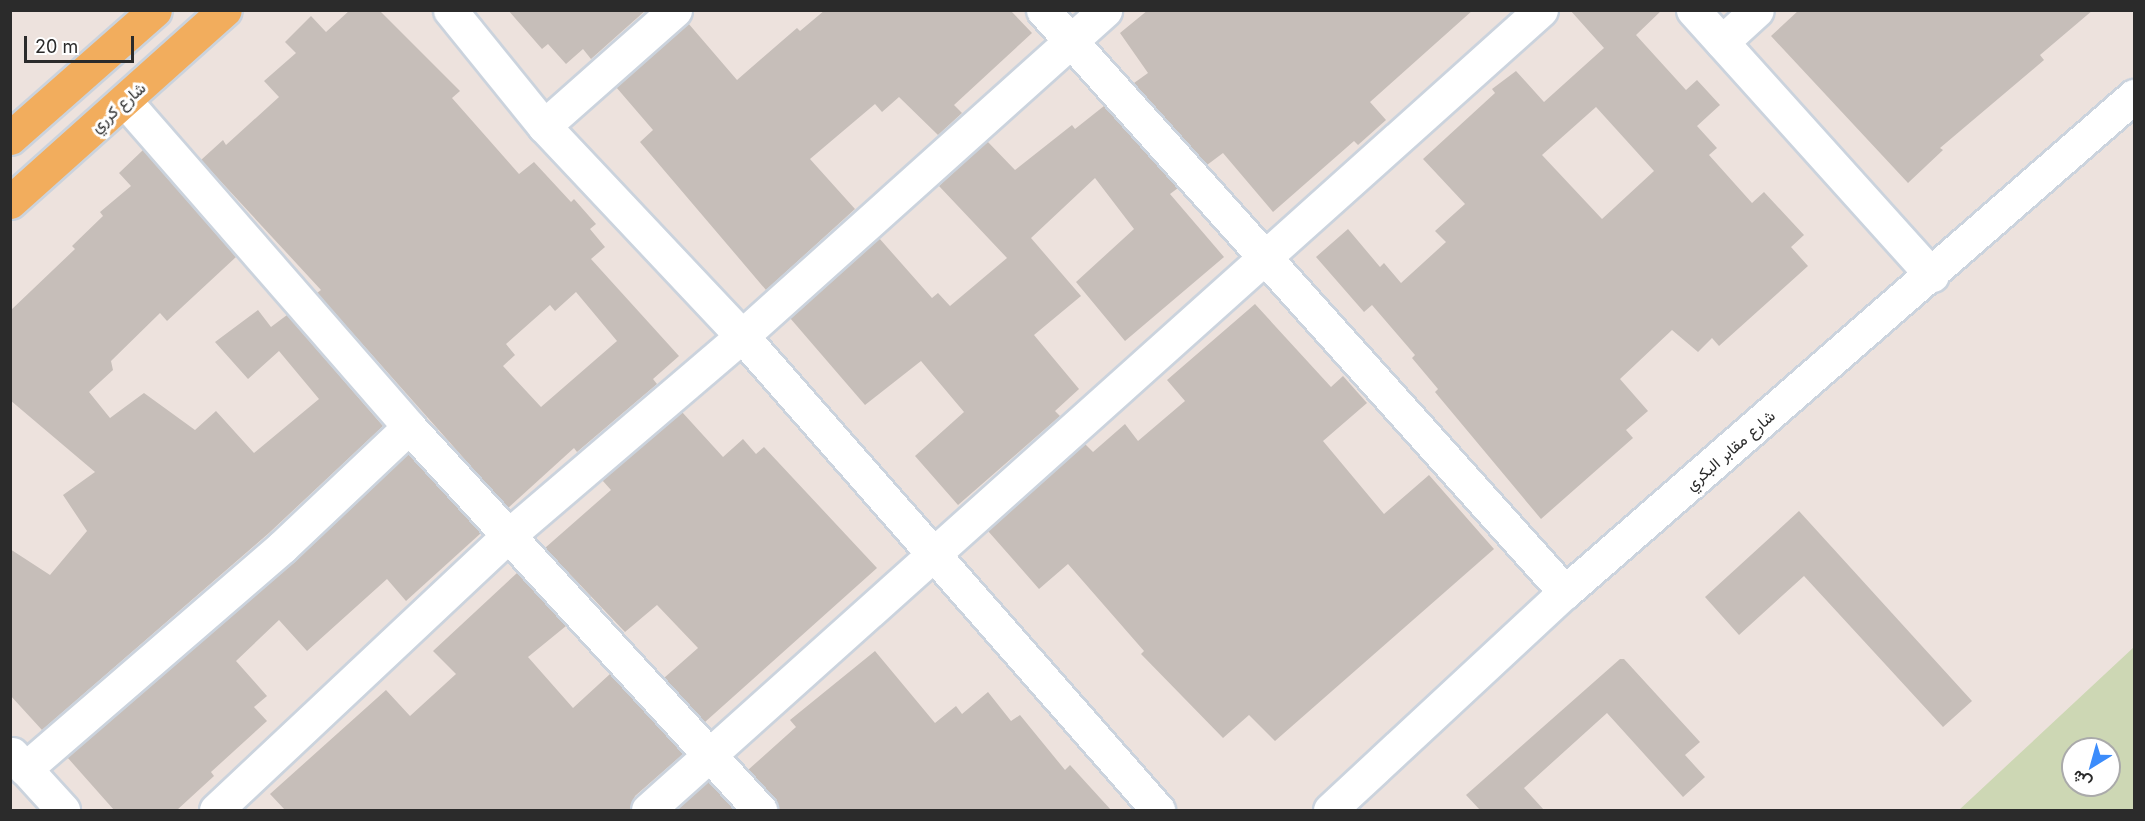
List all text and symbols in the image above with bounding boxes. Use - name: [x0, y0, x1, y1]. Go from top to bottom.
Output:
- scale bar: [27, 24, 136, 62]
- text: 20 m: [35, 36, 78, 57]
- street label: شارع كرري: [87, 78, 149, 136]
- street label: شارع مقابر البكري: [1681, 406, 1779, 494]
- north arrow: [2061, 737, 2121, 797]
- text: ش: [2068, 766, 2095, 794]

